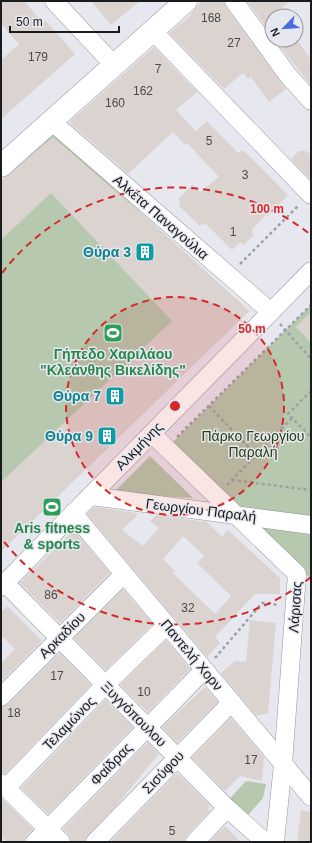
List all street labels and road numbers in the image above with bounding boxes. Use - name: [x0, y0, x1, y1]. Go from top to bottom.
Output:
- street label: Αλκέτα Παναγούλια: [110, 171, 212, 263]
- street label: Αλκμήνης: [112, 418, 166, 473]
- street label: Γεωργίου Παραλή: [145, 495, 257, 525]
- street label: Λάρισας: [285, 580, 305, 634]
- street label: Αρκαδίου: [36, 609, 88, 661]
- street label: Παντελή Χορν: [158, 616, 226, 694]
- street label: Ξυγγόπουλου: [98, 678, 170, 750]
- street label: Τελαμώνος: [39, 693, 99, 753]
- street label: Φαίδρας: [87, 739, 135, 789]
- street label: Σισύφου: [139, 748, 187, 796]

